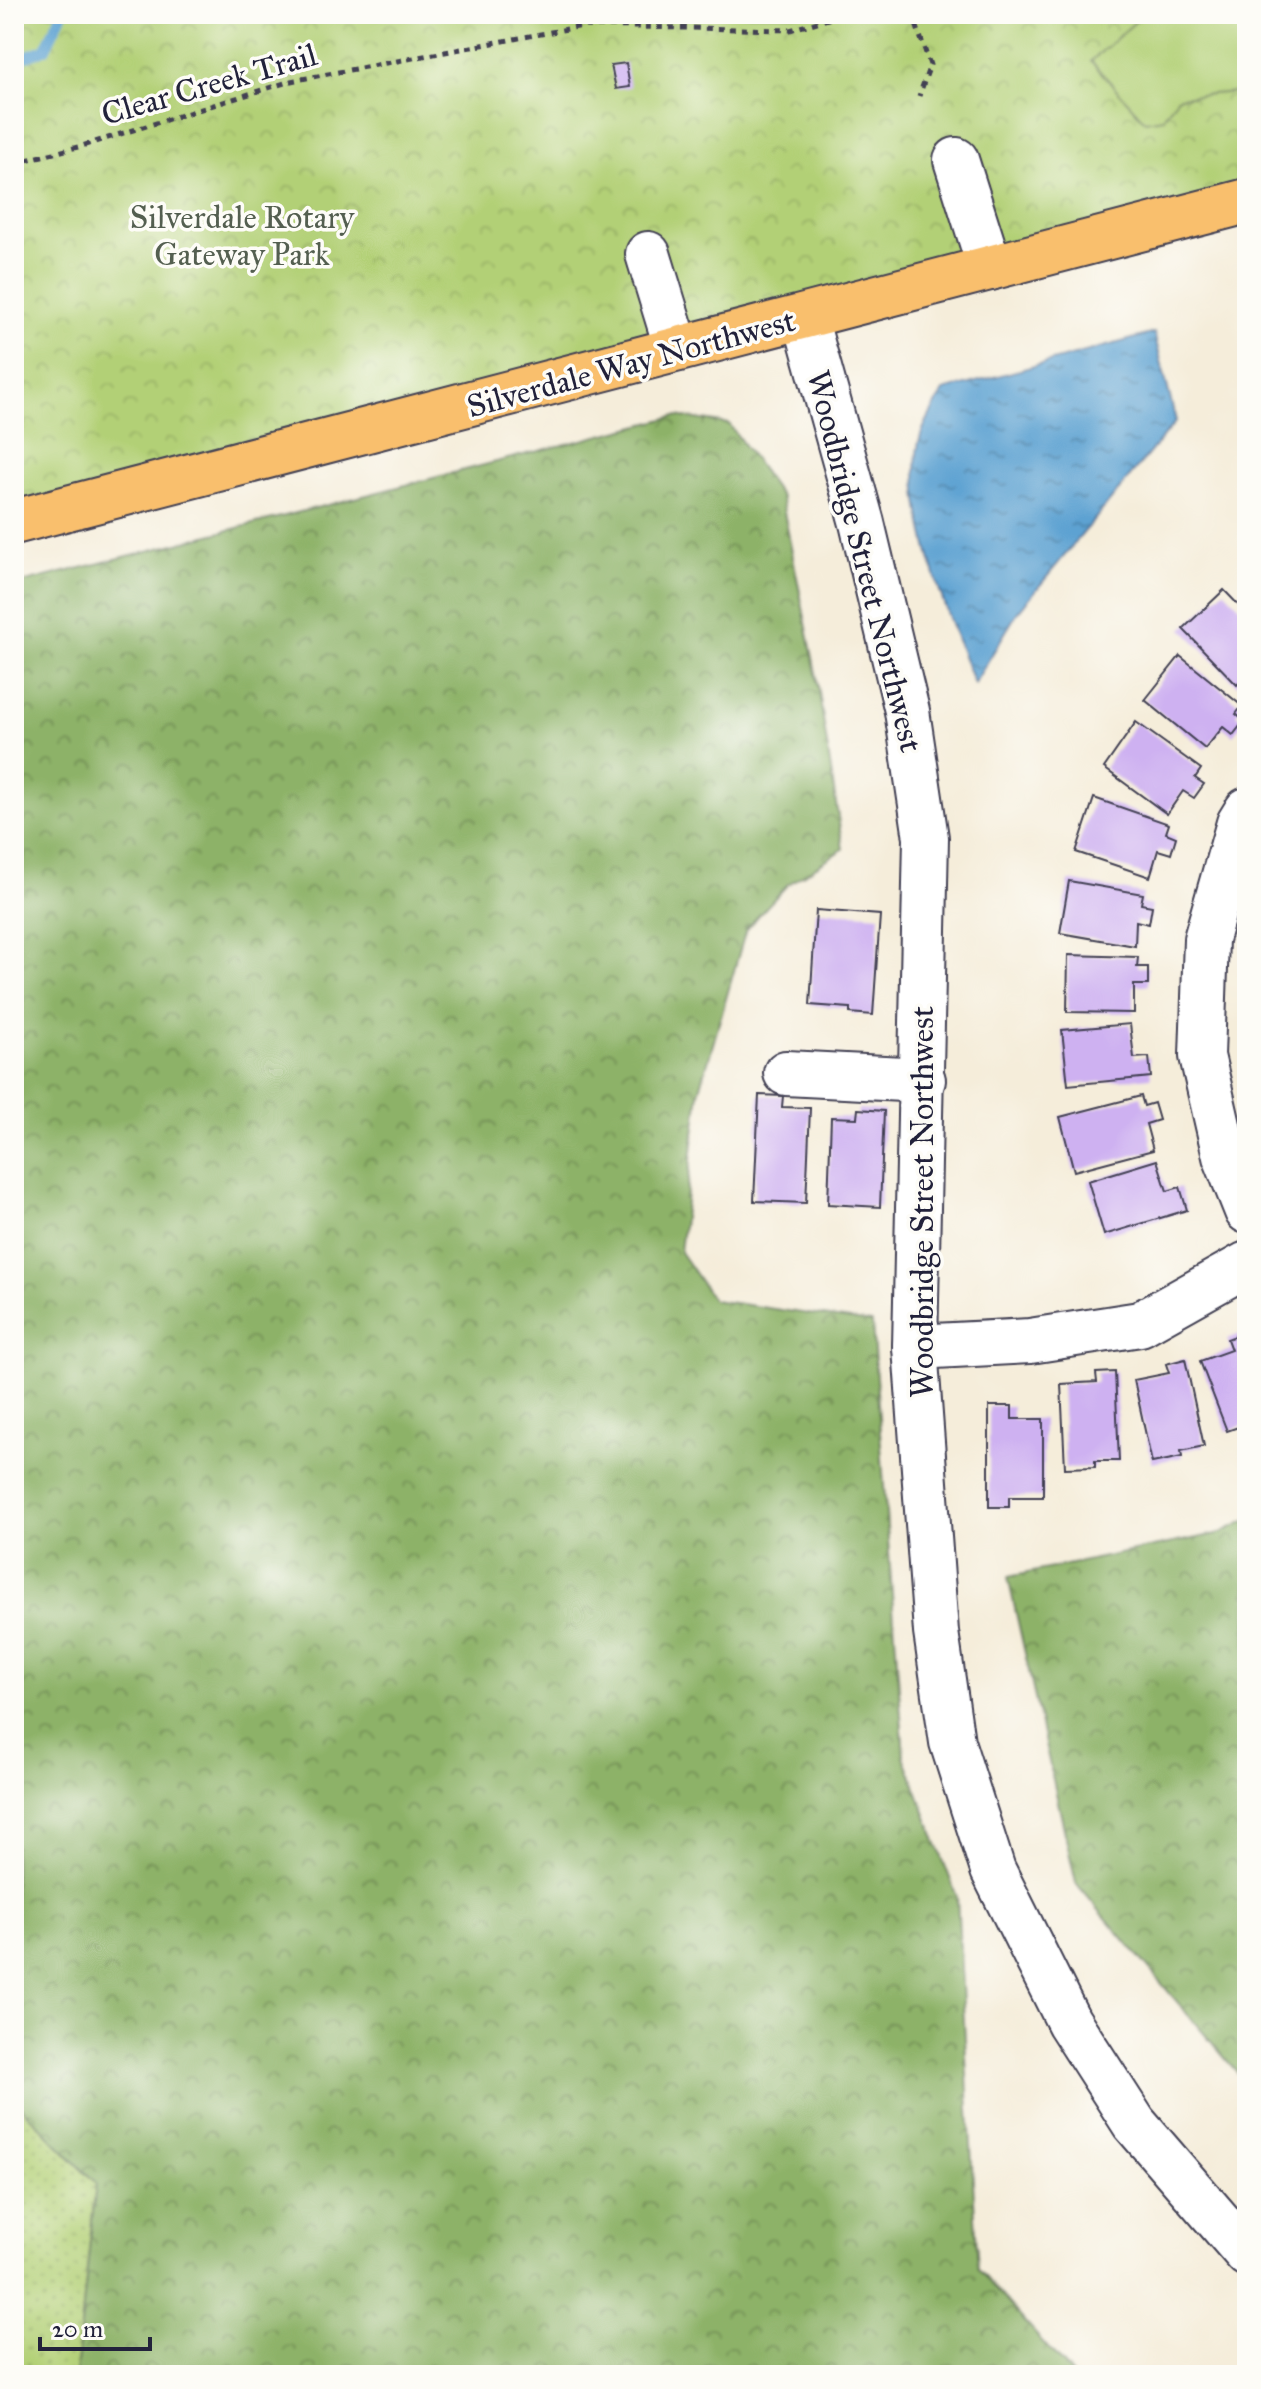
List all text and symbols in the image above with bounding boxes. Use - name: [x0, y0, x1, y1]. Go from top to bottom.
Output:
- street label: Clear Creek Trail: [97, 35, 322, 134]
- park label: Silverdale Rotary Gateway Park: [130, 198, 355, 274]
- street label: Silverdale Way Northwest: [463, 301, 800, 426]
- street label: Woodbridge Street Northwest: [798, 366, 931, 756]
- street label: Woodbridge Street Northwest: [903, 1006, 942, 1398]
- scale bar: [40, 2301, 150, 2351]
- text: 20 m: [52, 2314, 103, 2344]

